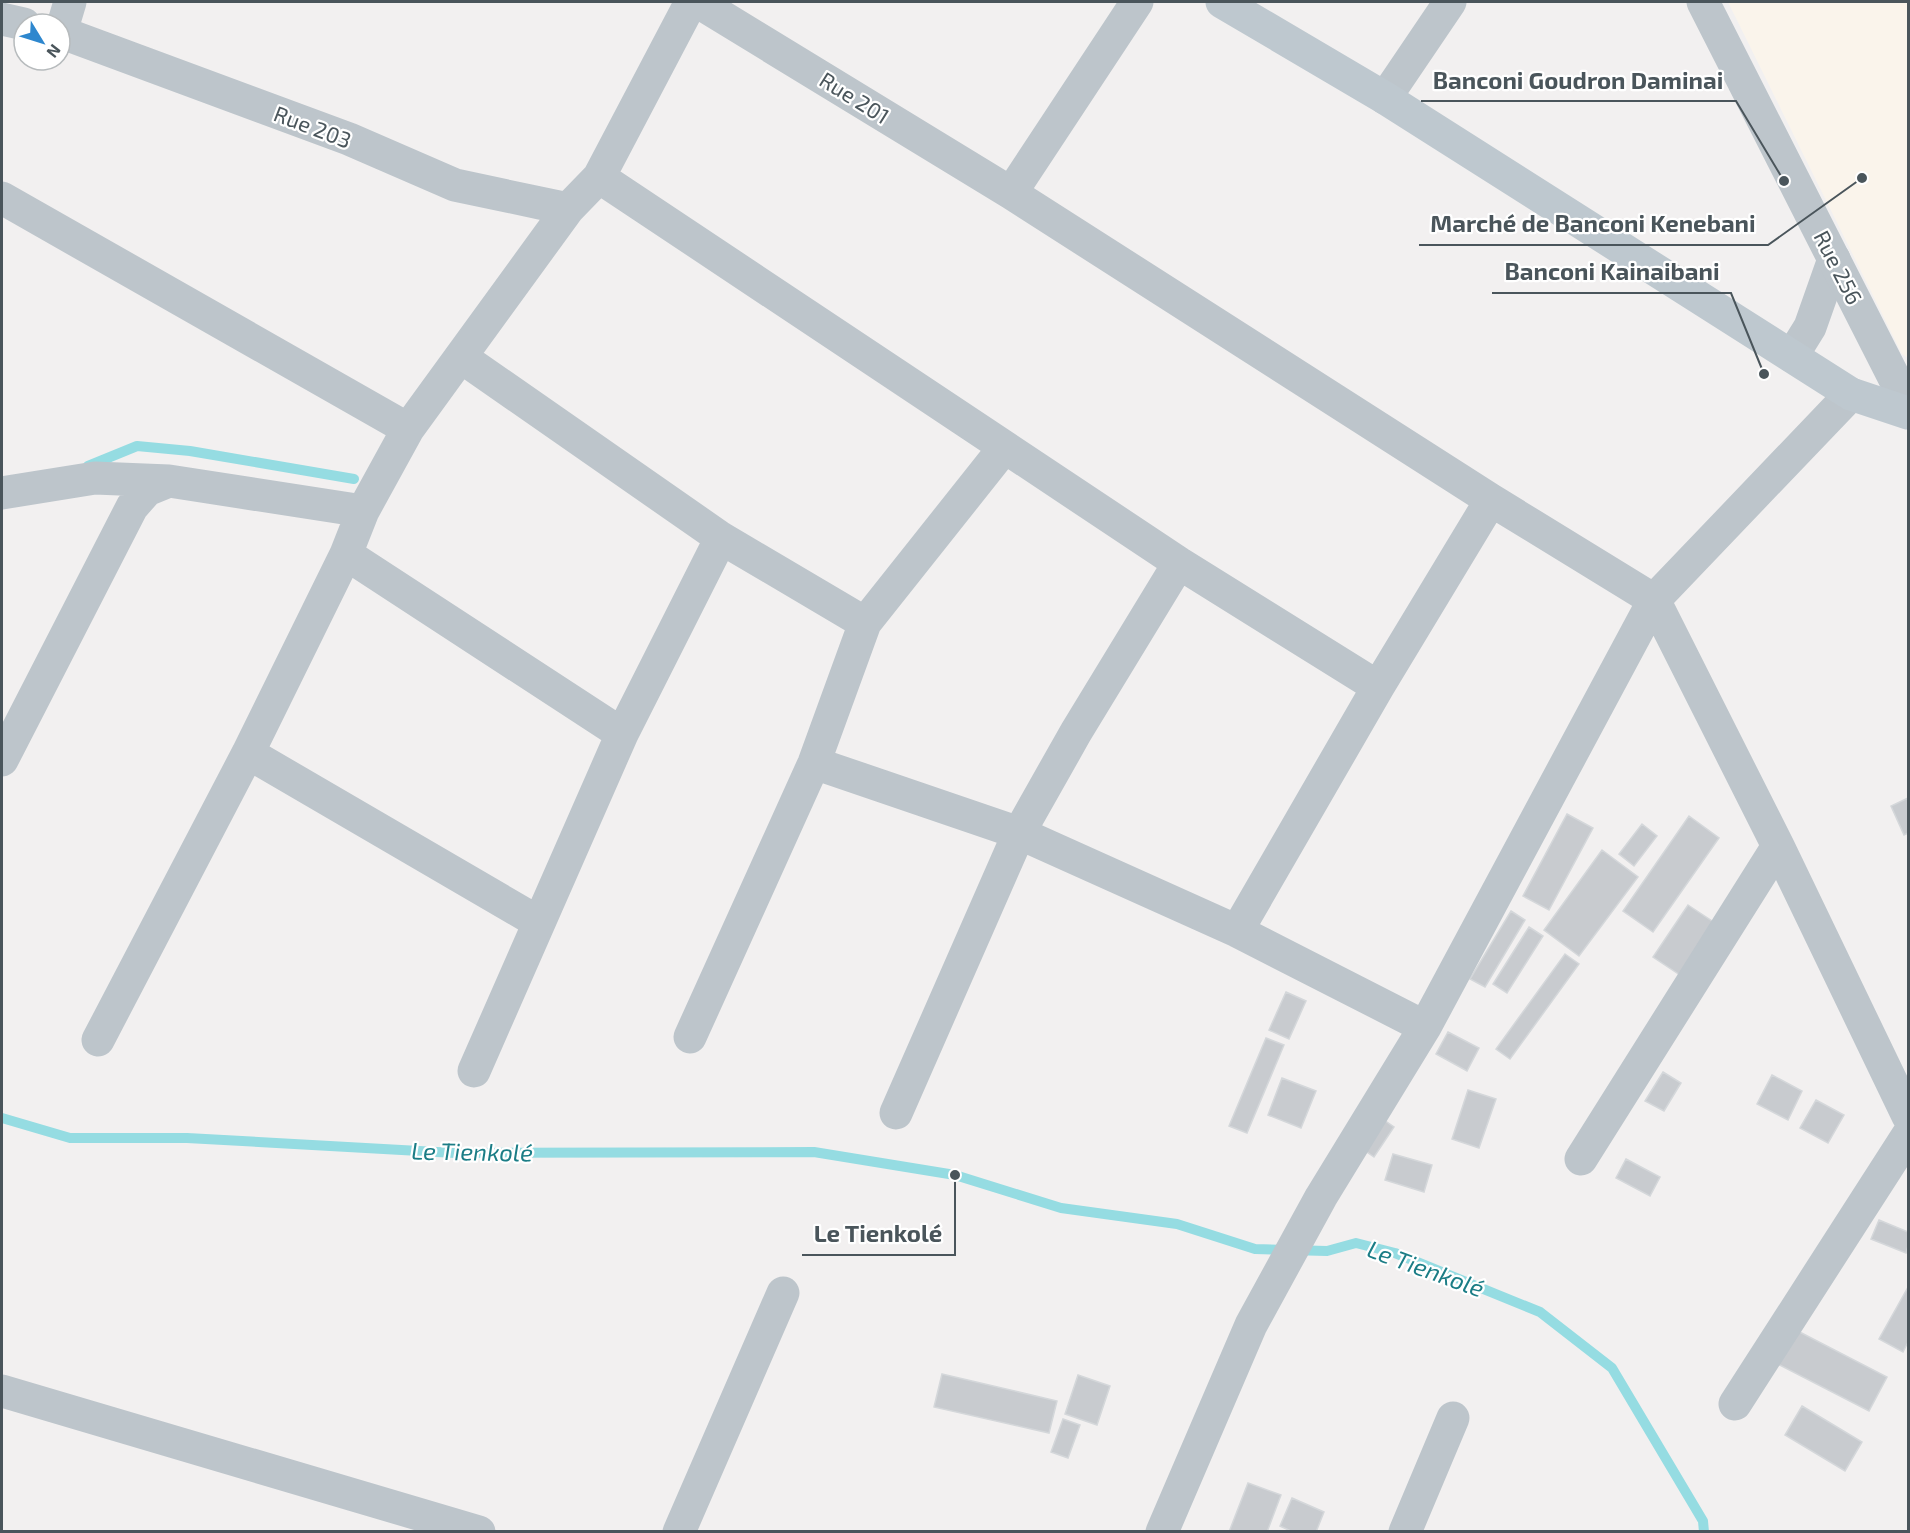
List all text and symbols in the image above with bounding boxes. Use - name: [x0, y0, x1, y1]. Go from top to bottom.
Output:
- north arrow: [12, 12, 72, 72]
- text: N: [43, 41, 65, 62]
- callout: Banconi Goudron Daminai: [1421, 59, 1736, 101]
- text: Banconi Goudron Daminai: [1433, 65, 1723, 94]
- street label: Rue 201: [815, 66, 895, 128]
- street label: Rue 203: [271, 99, 355, 153]
- callout: Marché de Banconi Kenebani: [1419, 203, 1768, 245]
- text: Marché de Banconi Kenebani: [1430, 208, 1756, 237]
- street label: Rue 256: [1809, 226, 1869, 308]
- callout: Banconi Kainaibani: [1492, 251, 1731, 293]
- text: Banconi Kainaibani: [1504, 256, 1720, 285]
- water label: Le Tienkolé: [411, 1135, 533, 1167]
- callout: Le Tienkolé: [802, 1213, 955, 1255]
- text: Le Tienkolé: [814, 1218, 942, 1247]
- water label: Le Tienkolé: [1364, 1234, 1488, 1303]

